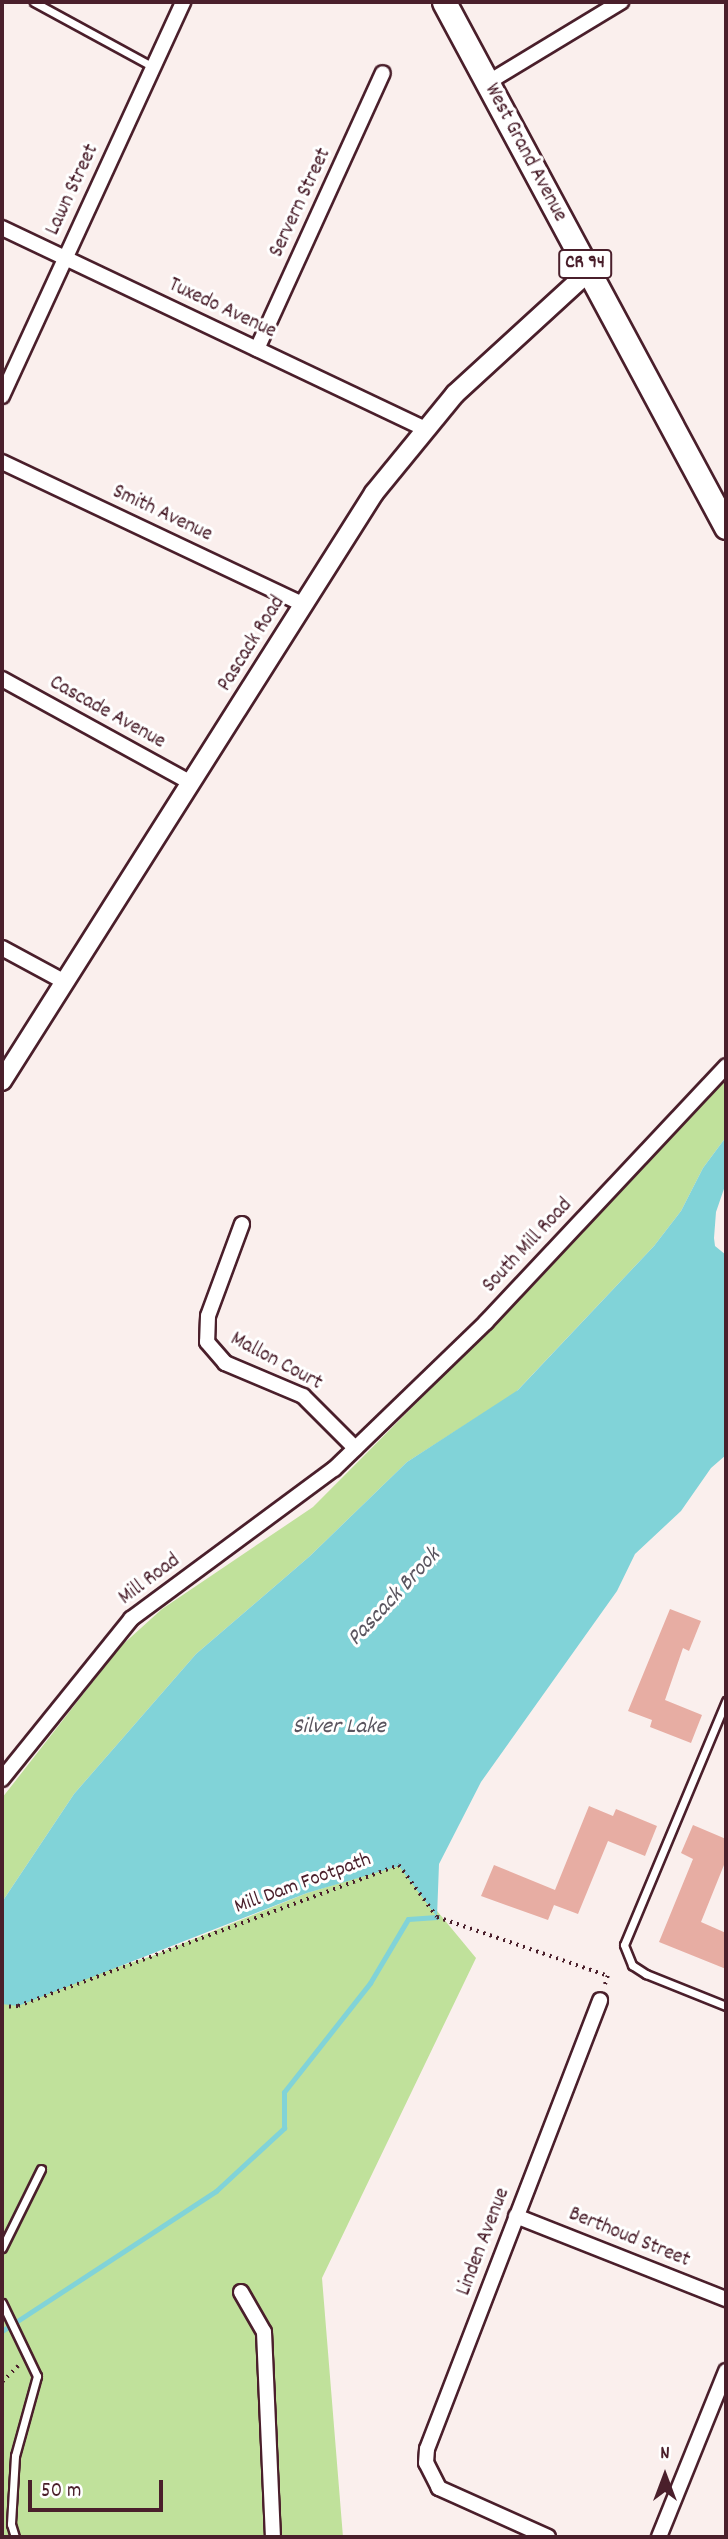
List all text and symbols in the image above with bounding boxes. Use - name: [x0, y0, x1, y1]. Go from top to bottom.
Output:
- street label: West Grand Avenue: [478, 80, 572, 226]
- street label: Lawn Street: [41, 140, 105, 240]
- street label: Servern Street: [265, 144, 337, 262]
- road number: CR 94: [557, 248, 613, 280]
- street label: Tuxedo Avenue: [164, 273, 280, 345]
- street label: Smith Avenue: [108, 480, 216, 548]
- street label: Pascack Road: [213, 592, 291, 696]
- street label: Cascade Avenue: [45, 671, 169, 755]
- street label: South Mill Road: [478, 1194, 578, 1298]
- street label: Mallon Court: [226, 1327, 326, 1397]
- water label: Pascack Brook: [343, 1543, 447, 1653]
- street label: Mill Road: [114, 1549, 186, 1611]
- water label: Silver Lake: [292, 1714, 386, 1742]
- street label: Mill Dam Footpath: [231, 1848, 375, 1920]
- street label: Linden Avenue: [452, 2185, 516, 2299]
- street label: Berthoud Street: [565, 2202, 693, 2274]
- north arrow: [630, 2441, 700, 2511]
- text: N: [660, 2441, 670, 2468]
- scale bar: [32, 2466, 166, 2510]
- text: 50 m: [41, 2477, 81, 2507]

